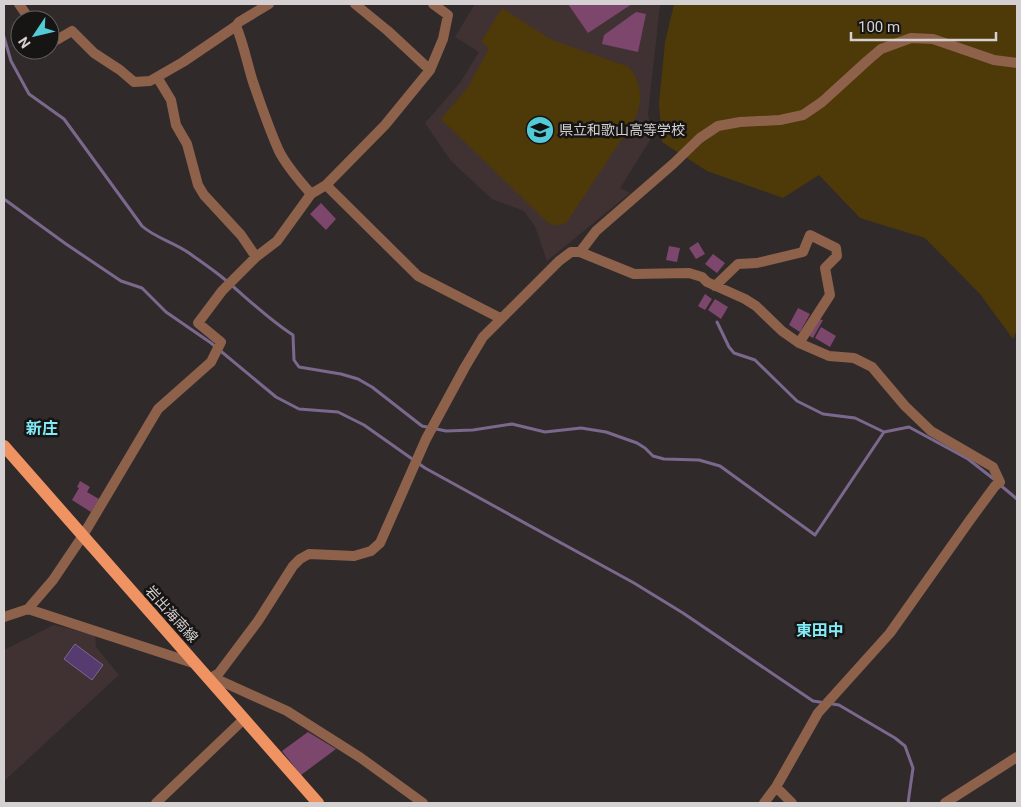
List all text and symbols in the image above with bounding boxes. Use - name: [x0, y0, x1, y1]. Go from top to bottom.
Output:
- north arrow: [10, 10, 60, 60]
- scale bar: [851, 10, 996, 42]
- text: 100 m: [858, 18, 900, 36]
- text: N: [15, 34, 34, 51]
- school or university icon: 県立和歌山高等学校: [525, 115, 555, 145]
- place label: 県立和歌山高等学校: [559, 122, 685, 138]
- district label: 新庄: [26, 419, 58, 438]
- street label: 岩出海南線: [143, 583, 201, 645]
- district label: 東田中: [796, 621, 844, 640]

